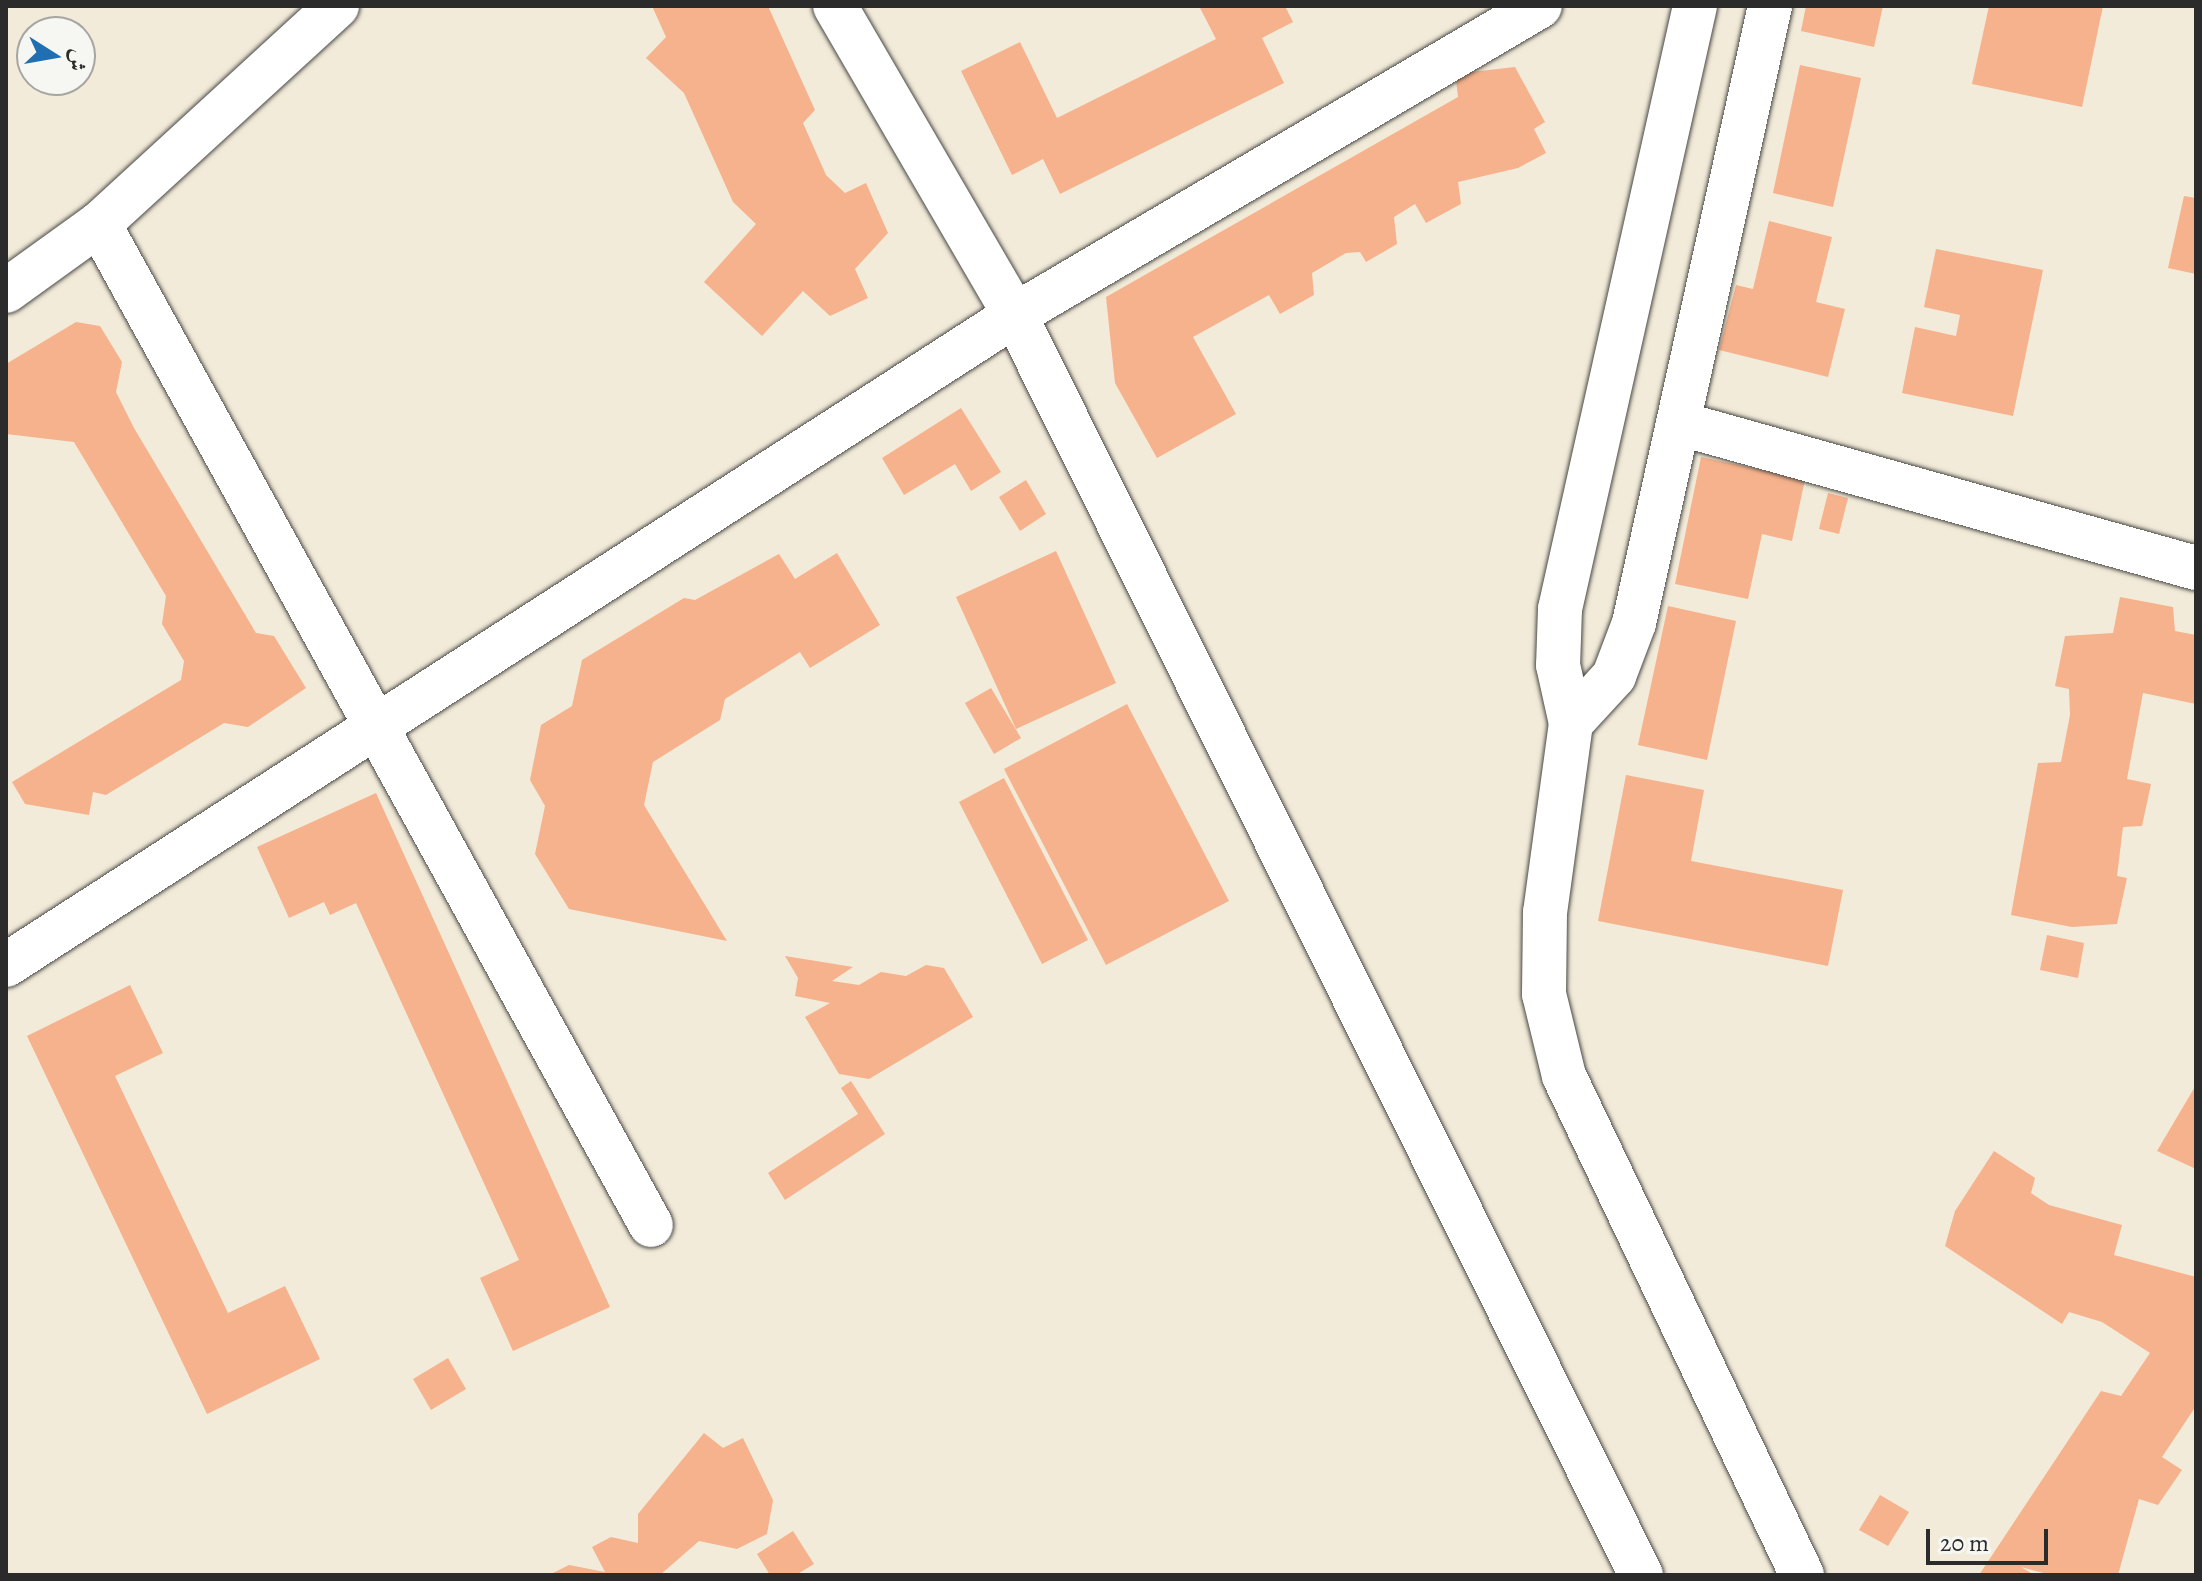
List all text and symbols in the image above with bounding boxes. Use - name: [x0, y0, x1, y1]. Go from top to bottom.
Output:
- north arrow: [16, 16, 96, 96]
- text: ش: [61, 47, 94, 74]
- scale bar: [1930, 1513, 2052, 1563]
- text: 20 m: [1940, 1527, 1989, 1559]

